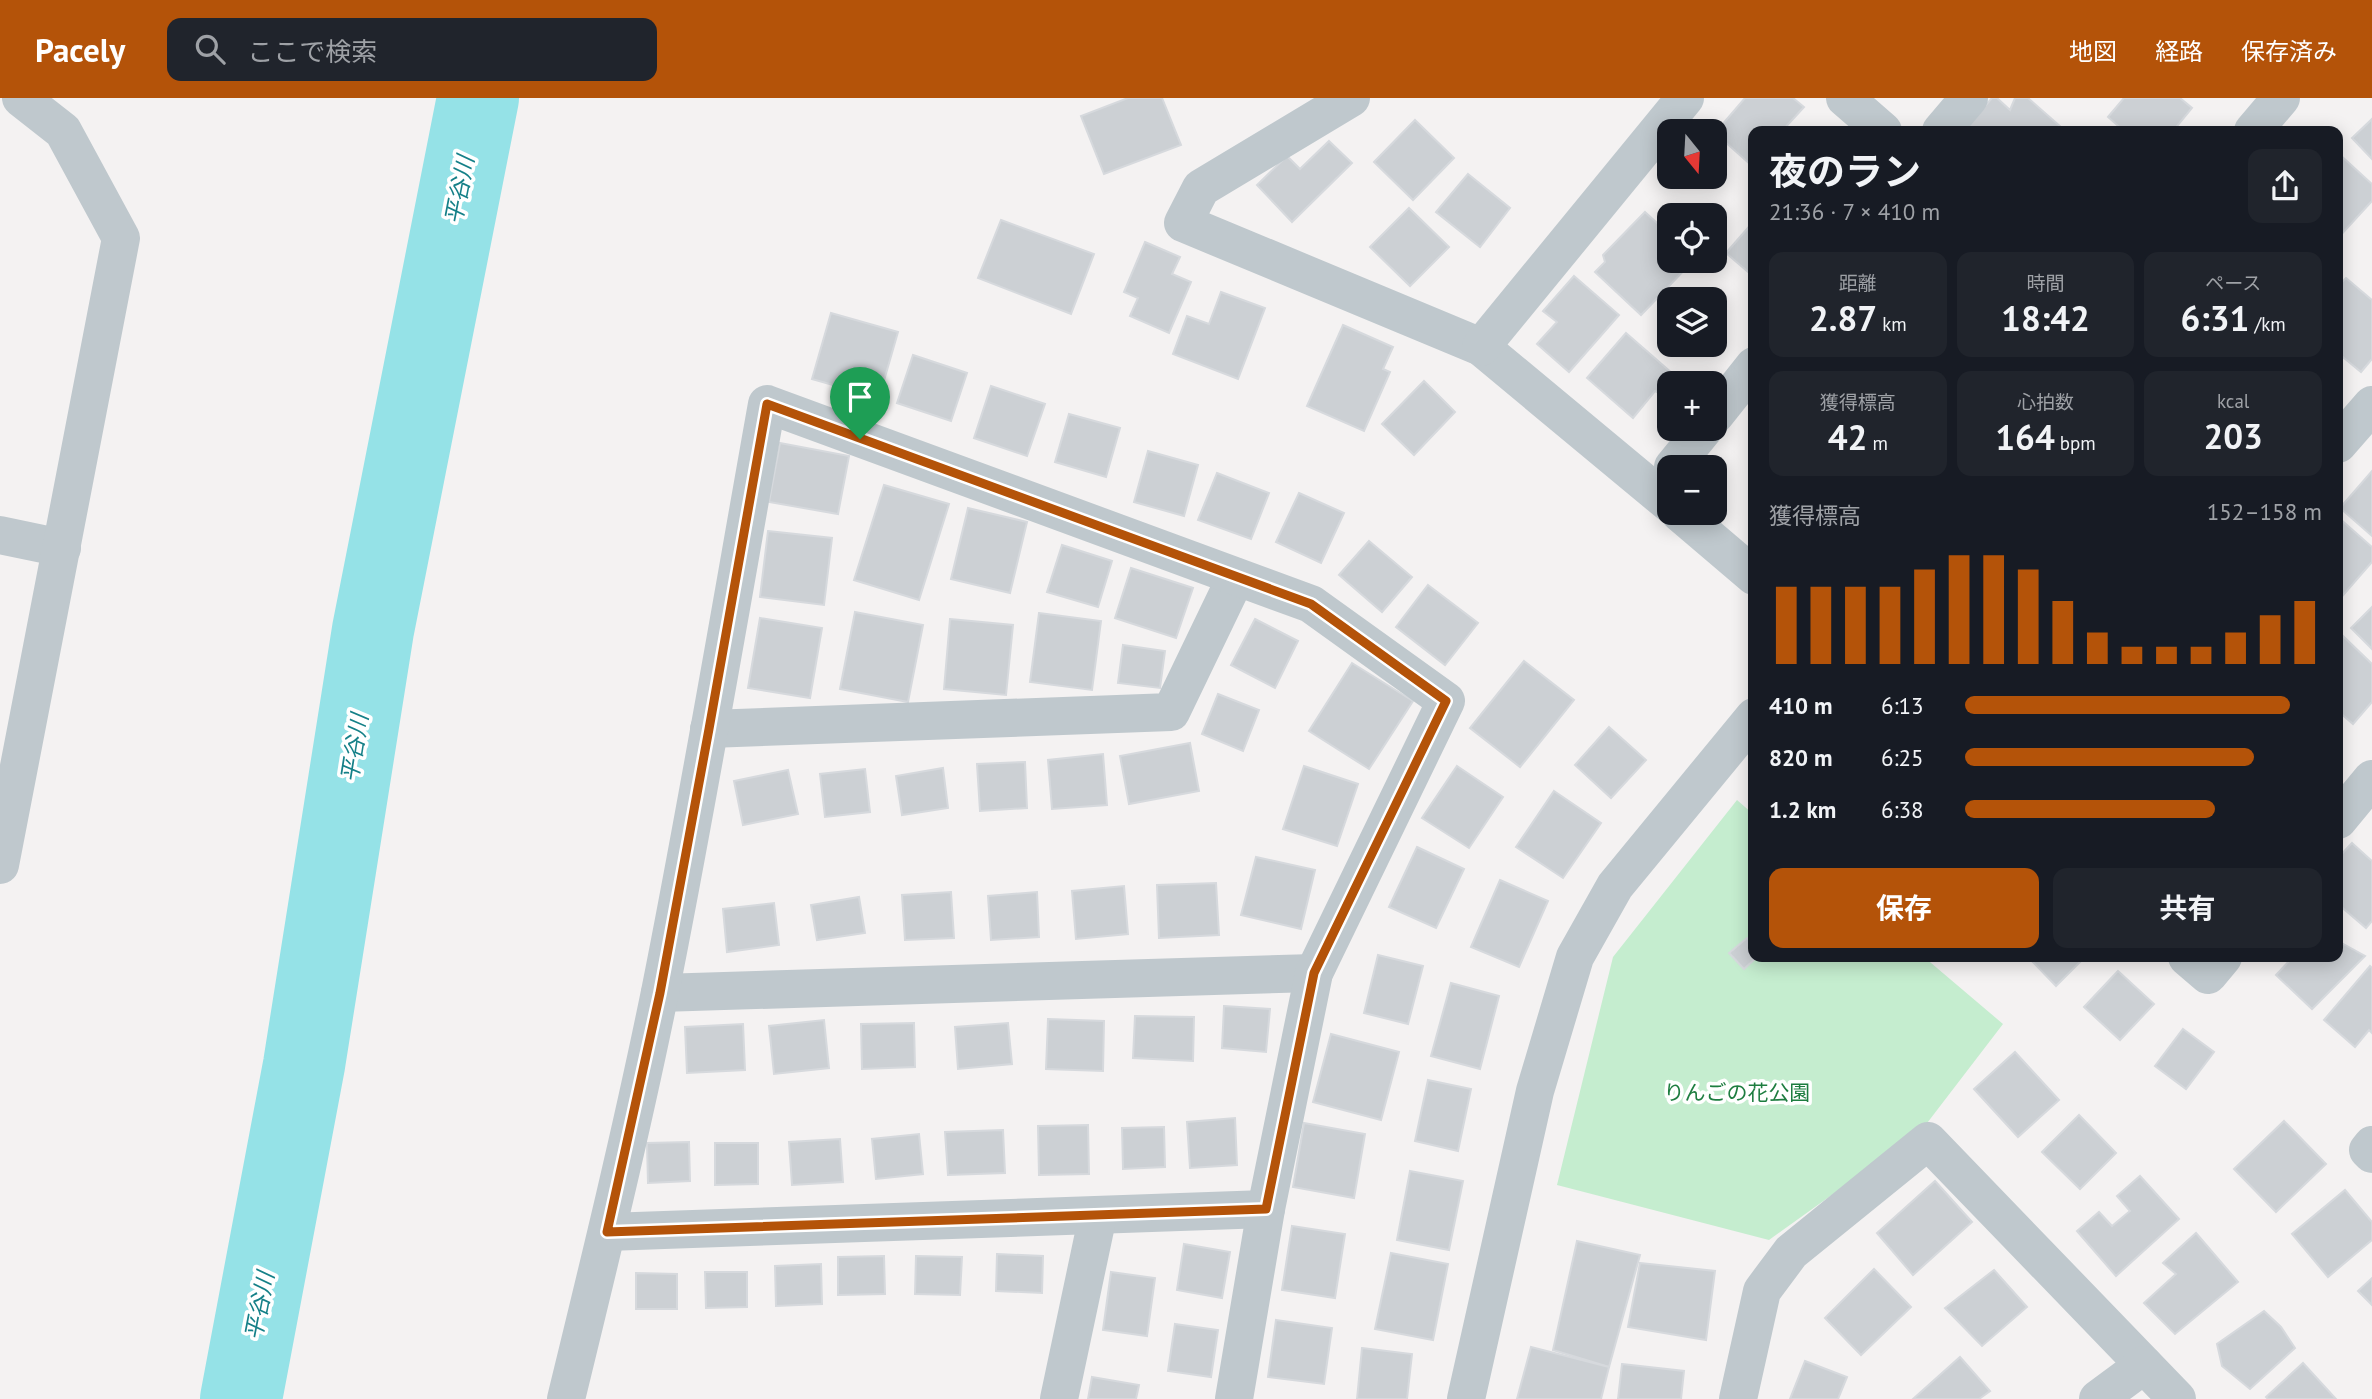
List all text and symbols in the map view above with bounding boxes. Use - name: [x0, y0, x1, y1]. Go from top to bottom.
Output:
- search box: [167, 18, 657, 81]
- text: Pacely: [35, 28, 125, 71]
- icon: search: [191, 30, 229, 68]
- text: ここで検索: [247, 35, 377, 68]
- text: 地図: [2069, 36, 2117, 67]
- text: 経路: [2155, 36, 2203, 67]
- text: 保存済み: [2241, 36, 2337, 67]
- north arrow: [1657, 119, 1727, 189]
- map controls: [1657, 119, 1727, 525]
- text: 夜のラン: [1769, 146, 1921, 195]
- button: share: [2248, 149, 2322, 223]
- water label: 平谷川: [438, 150, 480, 227]
- text: 21:36 · 7 × 410 m: [1769, 197, 1940, 226]
- button: locate: [1657, 203, 1727, 273]
- text: 距離: [1839, 271, 1877, 295]
- text: 時間: [2026, 271, 2065, 295]
- text: ペース: [2205, 271, 2261, 295]
- button: layers: [1657, 287, 1727, 357]
- text: 2.87: [1809, 295, 1877, 341]
- text: 18:42: [2001, 295, 2090, 341]
- text: 6:31: [2181, 295, 2249, 341]
- text: km: [1877, 312, 1907, 336]
- text: /km: [2249, 312, 2286, 336]
- pin: [830, 367, 890, 439]
- button: +: [1657, 371, 1727, 441]
- icon: arrive: [841, 378, 879, 416]
- text: kcal: [2217, 389, 2249, 413]
- text: 獲得標高: [1820, 390, 1896, 414]
- text: 心拍数: [2017, 390, 2074, 414]
- text: 203: [2203, 413, 2263, 459]
- text: 42: [1828, 414, 1867, 460]
- text: 164: [1995, 414, 2055, 460]
- text: m: [1867, 431, 1888, 455]
- text: bpm: [2055, 431, 2096, 455]
- button: −: [1657, 455, 1727, 525]
- text: 152–158 m: [2207, 497, 2322, 526]
- text: 獲得標高: [1769, 501, 1861, 530]
- text: 410 m: [1769, 691, 1832, 720]
- text: 6:13: [1881, 691, 1924, 720]
- water label: 平谷川: [334, 709, 374, 784]
- text: 820 m: [1769, 743, 1832, 772]
- text: 6:25: [1881, 743, 1924, 772]
- text: 1.2 km: [1769, 795, 1836, 824]
- text: 6:38: [1881, 795, 1924, 824]
- button: 保存: [1769, 868, 2039, 948]
- button: 共有: [2053, 868, 2322, 948]
- park label: りんごの花公園: [1664, 1079, 1811, 1106]
- water label: 平谷川: [238, 1266, 280, 1343]

